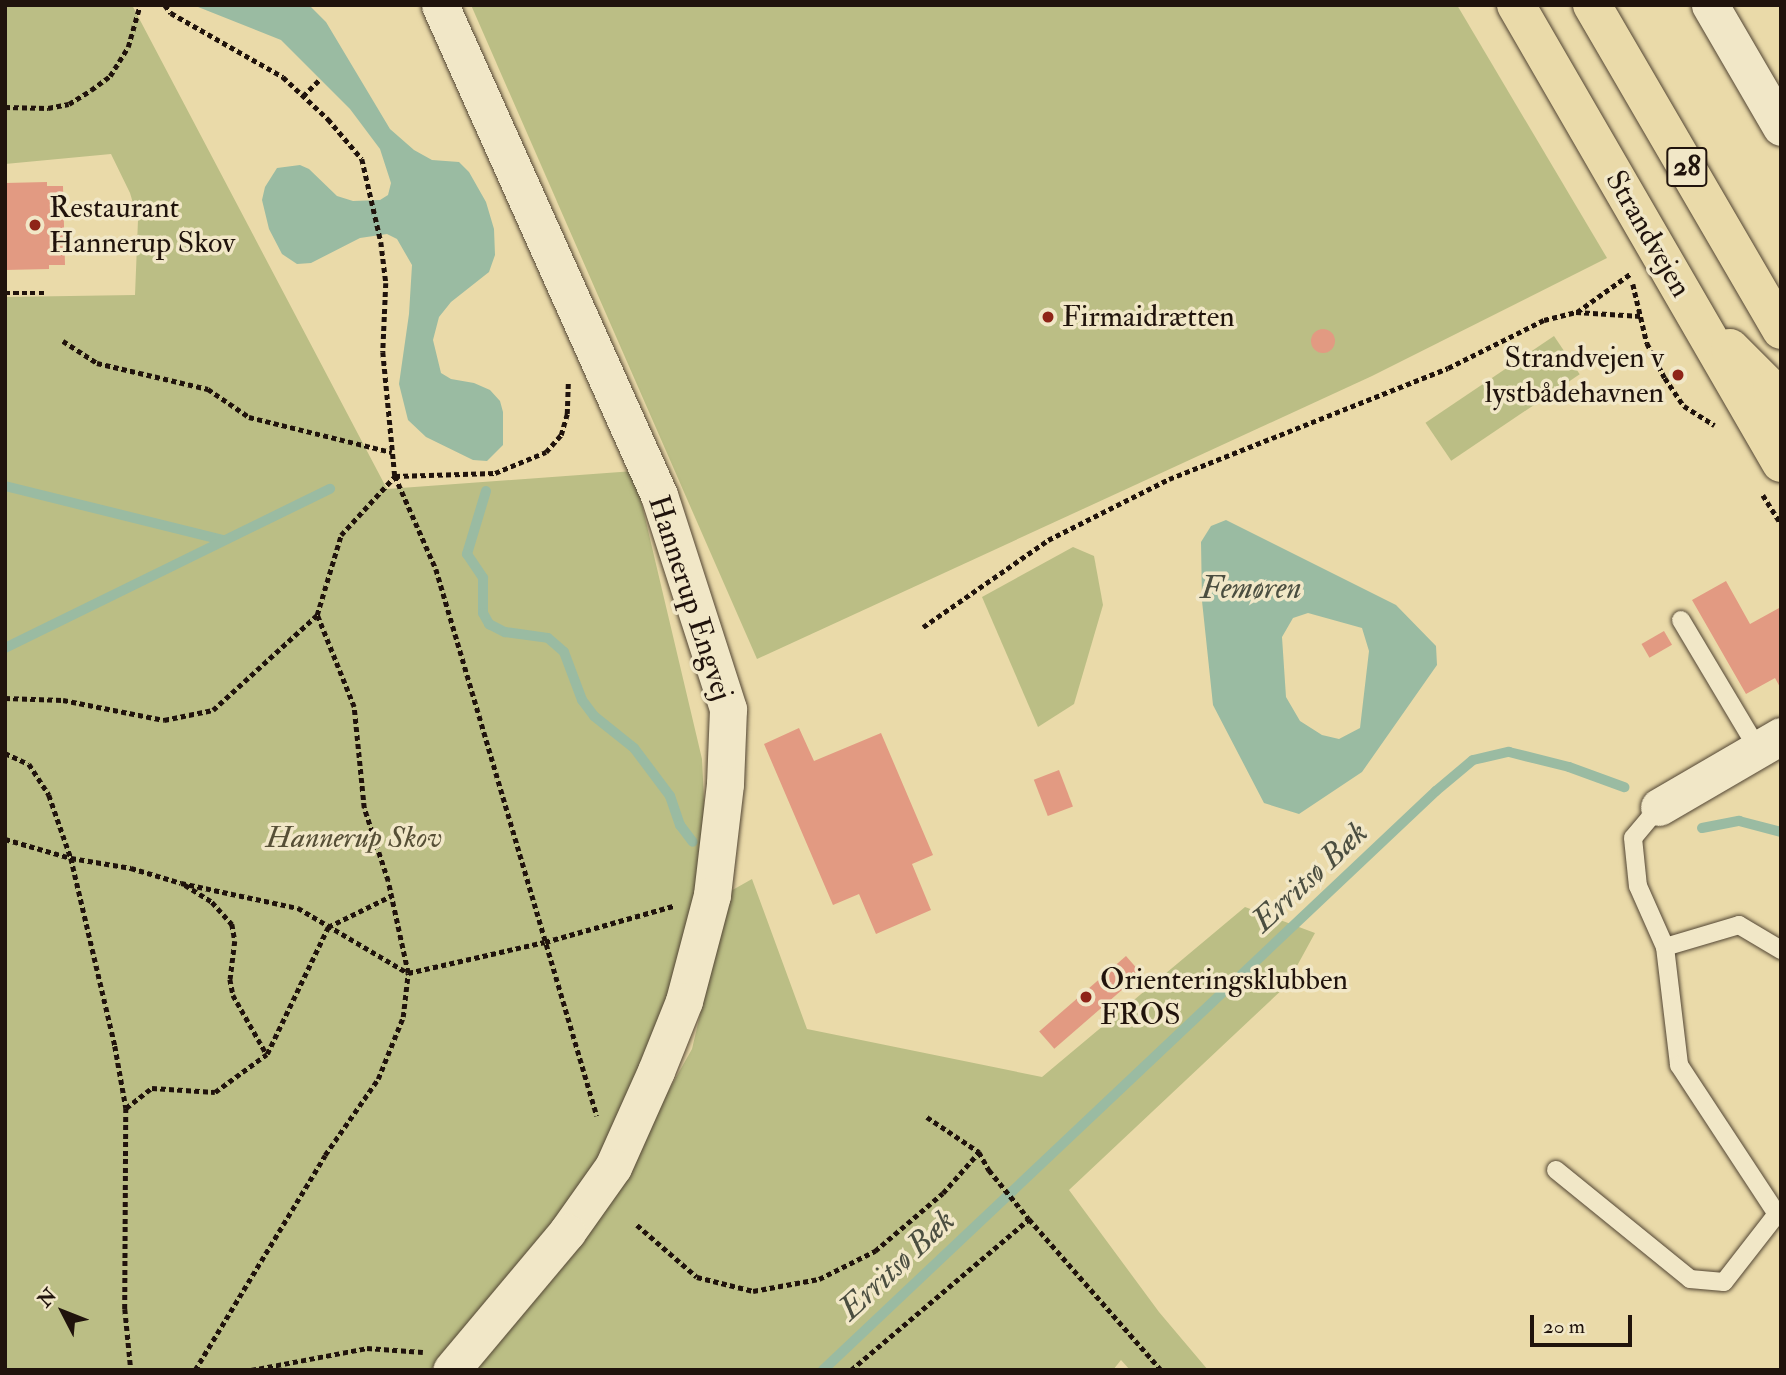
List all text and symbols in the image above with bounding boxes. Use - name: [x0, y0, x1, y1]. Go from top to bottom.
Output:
- road number: 28: [1666, 142, 1708, 192]
- street label: Strandvejen: [1597, 164, 1699, 304]
- place label: Restaurant Hannerup Skov: [49, 190, 235, 260]
- marker: Restaurant Hannerup Skov: [27, 217, 43, 233]
- place label: Firmaidrætten: [1062, 299, 1235, 335]
- marker: Firmaidrætten: [1040, 309, 1056, 325]
- place label: Strandvejen v lystbådehavnen: [1485, 340, 1664, 410]
- marker: Strandvejen v lystbådehavnen: [1670, 367, 1686, 383]
- street label: Hannerup Engvej: [640, 491, 740, 705]
- water label: Femøren: [1200, 569, 1302, 607]
- water label: Erritsø Bæk: [1244, 814, 1376, 940]
- park label: Hannerup Skov: [266, 820, 442, 856]
- place label: Orienteringsklubben FROS: [1100, 962, 1348, 1032]
- marker: Orienteringsklubben FROS: [1078, 989, 1094, 1005]
- water label: Erritsø Bæk: [831, 1202, 963, 1328]
- north arrow: [28, 1277, 98, 1347]
- text: N: [33, 1284, 62, 1312]
- scale bar: [1534, 1302, 1636, 1346]
- text: 20 m: [1543, 1313, 1585, 1340]

